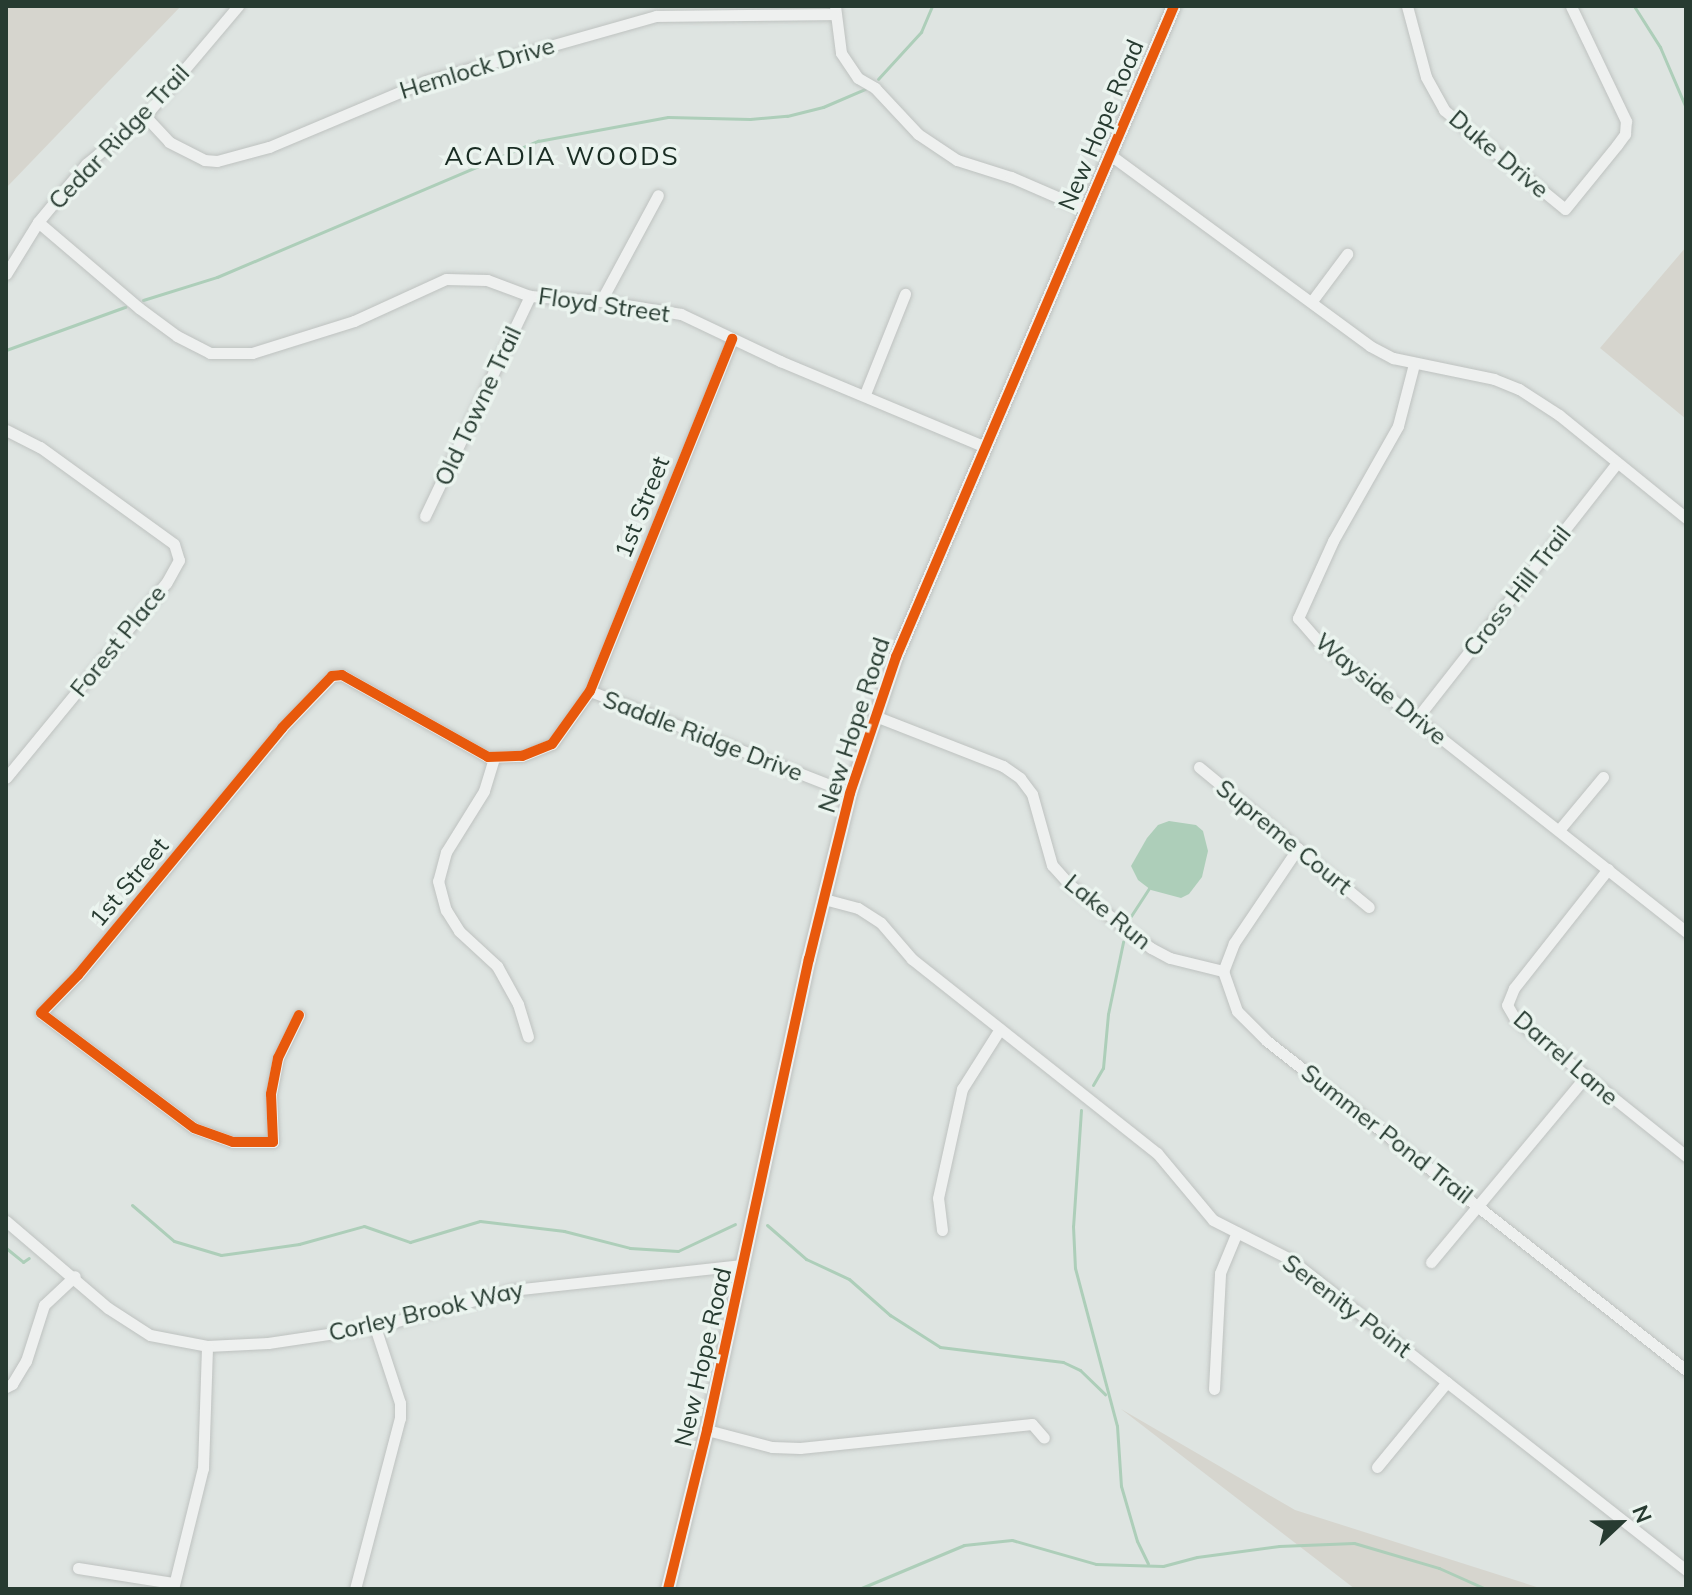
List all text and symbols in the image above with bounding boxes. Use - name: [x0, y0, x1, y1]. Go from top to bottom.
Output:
- street label: Hemlock Drive: [396, 31, 558, 105]
- street label: New Hope Road: [1052, 35, 1150, 215]
- street label: Cedar Ridge Trail: [43, 59, 195, 215]
- street label: Duke Drive: [1443, 104, 1555, 204]
- district label: ACADIA WOODS: [444, 140, 680, 172]
- street label: Floyd Street: [536, 282, 672, 328]
- street label: Old Towne Trail: [429, 322, 527, 490]
- street label: 1st Street: [609, 452, 675, 562]
- street label: Cross Hill Trail: [1457, 520, 1577, 662]
- street label: Forest Place: [64, 579, 172, 703]
- street label: Wayside Drive: [1309, 627, 1453, 751]
- street label: New Hope Road: [812, 634, 896, 816]
- street label: Saddle Ridge Drive: [599, 685, 807, 787]
- street label: Supreme Court: [1210, 774, 1358, 900]
- street label: 1st Street: [84, 832, 174, 932]
- street label: Lake Run: [1059, 868, 1157, 956]
- street label: Darrel Lane: [1508, 1005, 1624, 1111]
- street label: Summer Pond Trail: [1296, 1058, 1478, 1210]
- street label: Serenity Point: [1277, 1248, 1417, 1364]
- street label: New Hope Road: [668, 1265, 738, 1449]
- street label: Corley Brook Way: [326, 1275, 526, 1347]
- north arrow: [1580, 1483, 1660, 1563]
- text: N: [1626, 1501, 1658, 1527]

